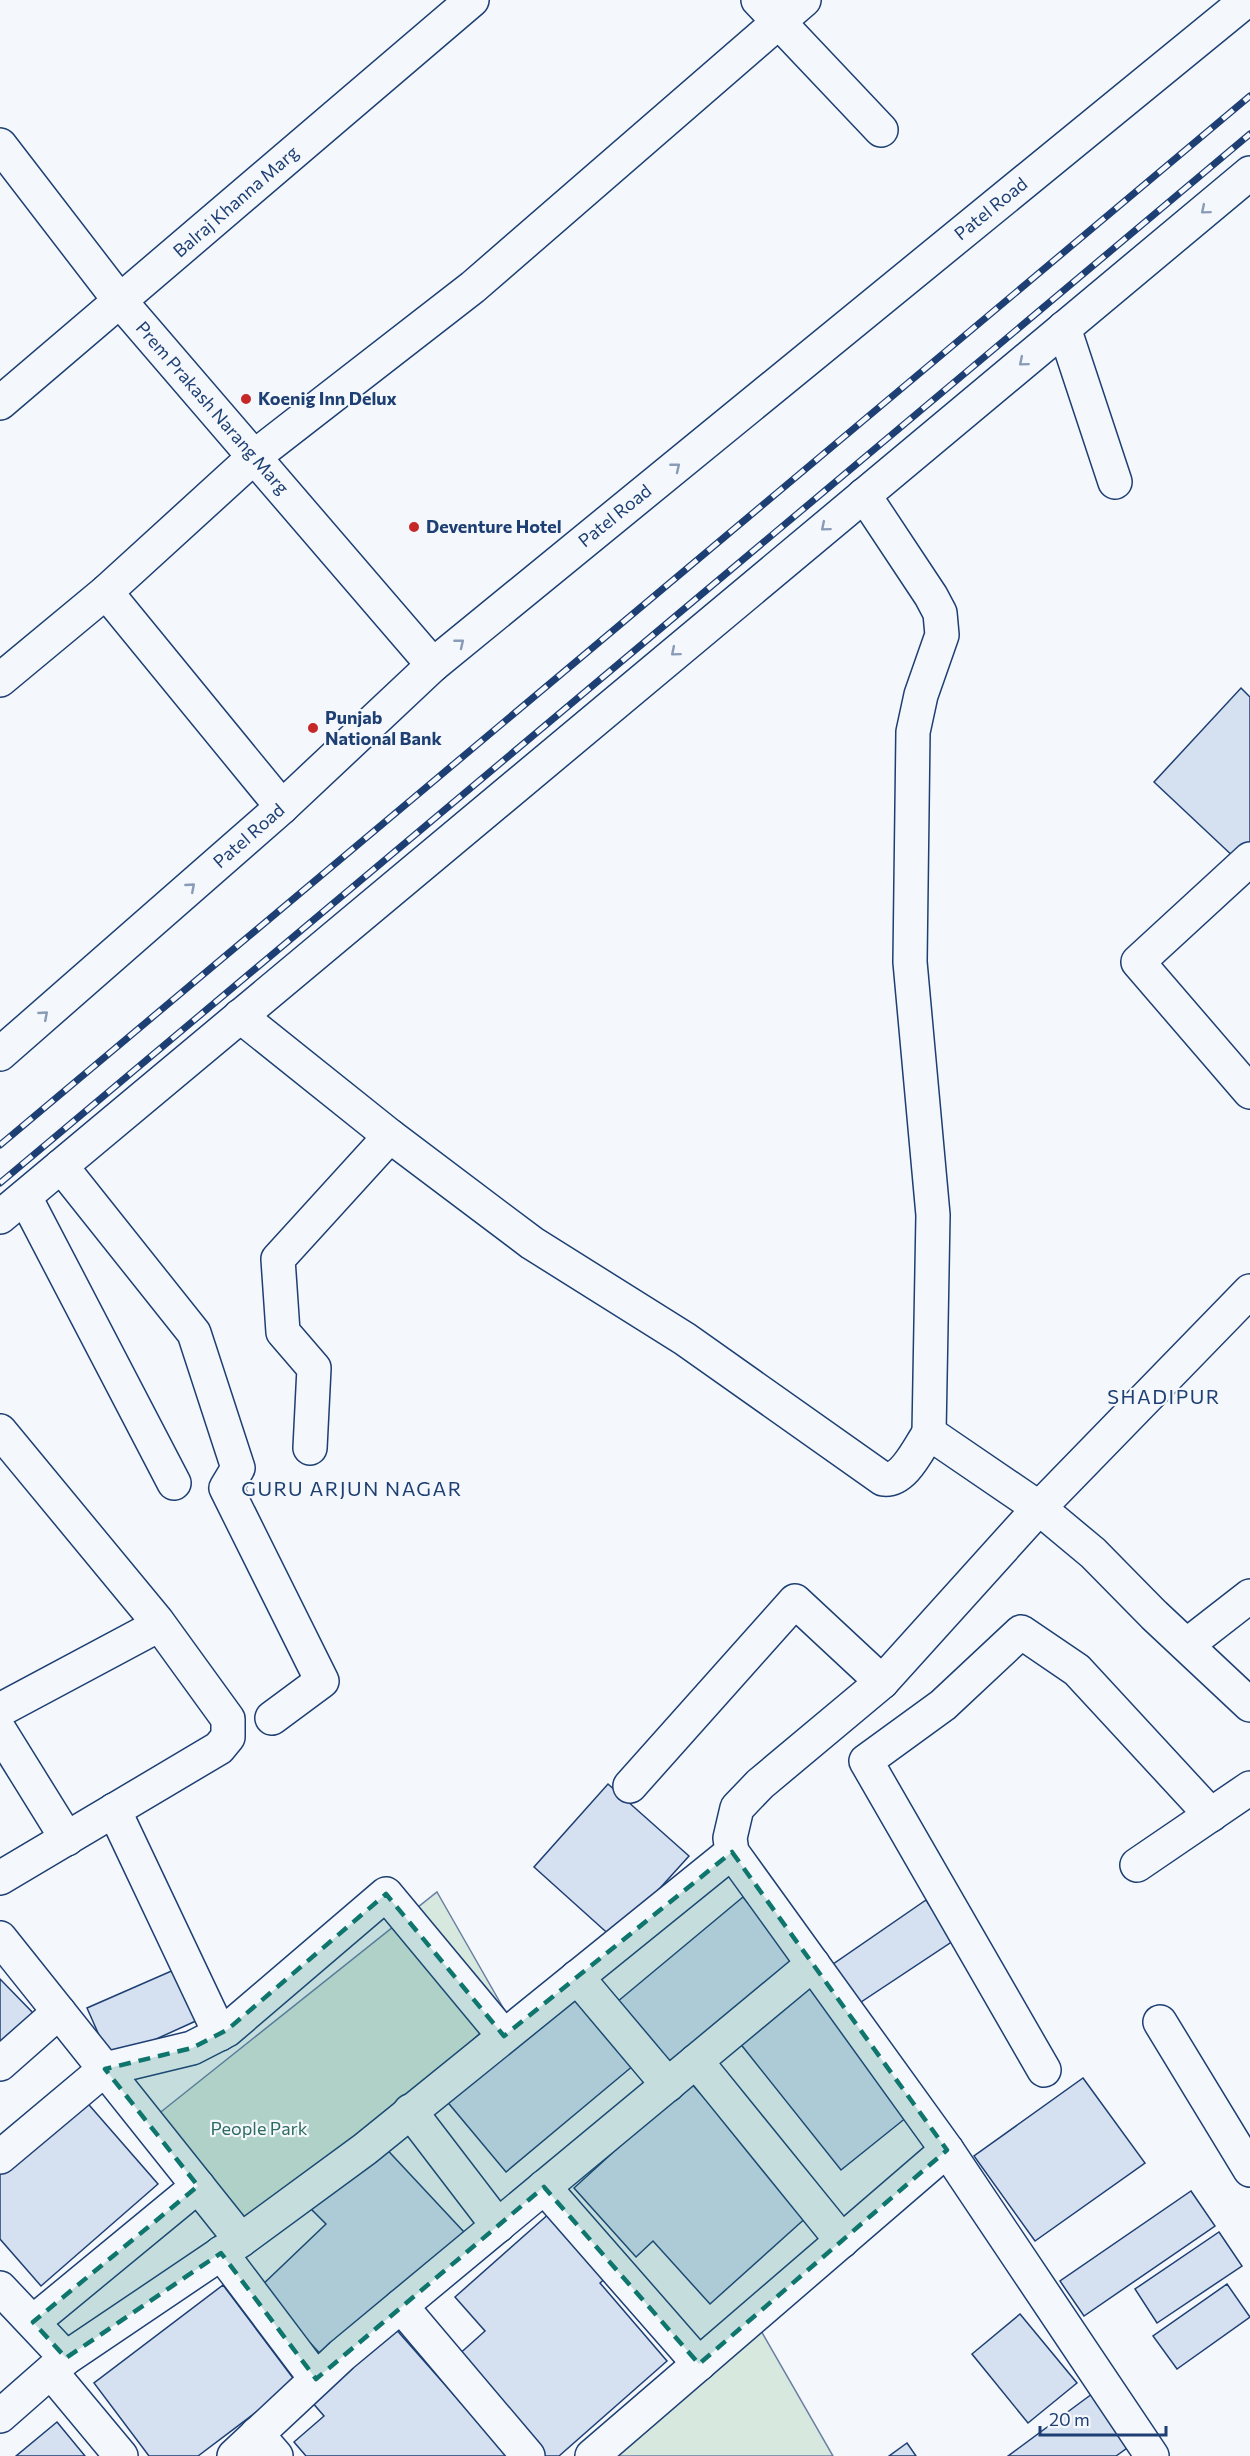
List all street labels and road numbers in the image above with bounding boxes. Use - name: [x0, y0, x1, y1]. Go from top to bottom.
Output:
- street label: Balraj Khanna Marg: [168, 141, 303, 262]
- street label: Patel Road: [949, 172, 1031, 244]
- street label: Prem Prakash Narang Marg: [132, 316, 294, 499]
- street label: Patel Road: [573, 479, 655, 551]
- street label: Patel Road: [208, 798, 289, 872]

